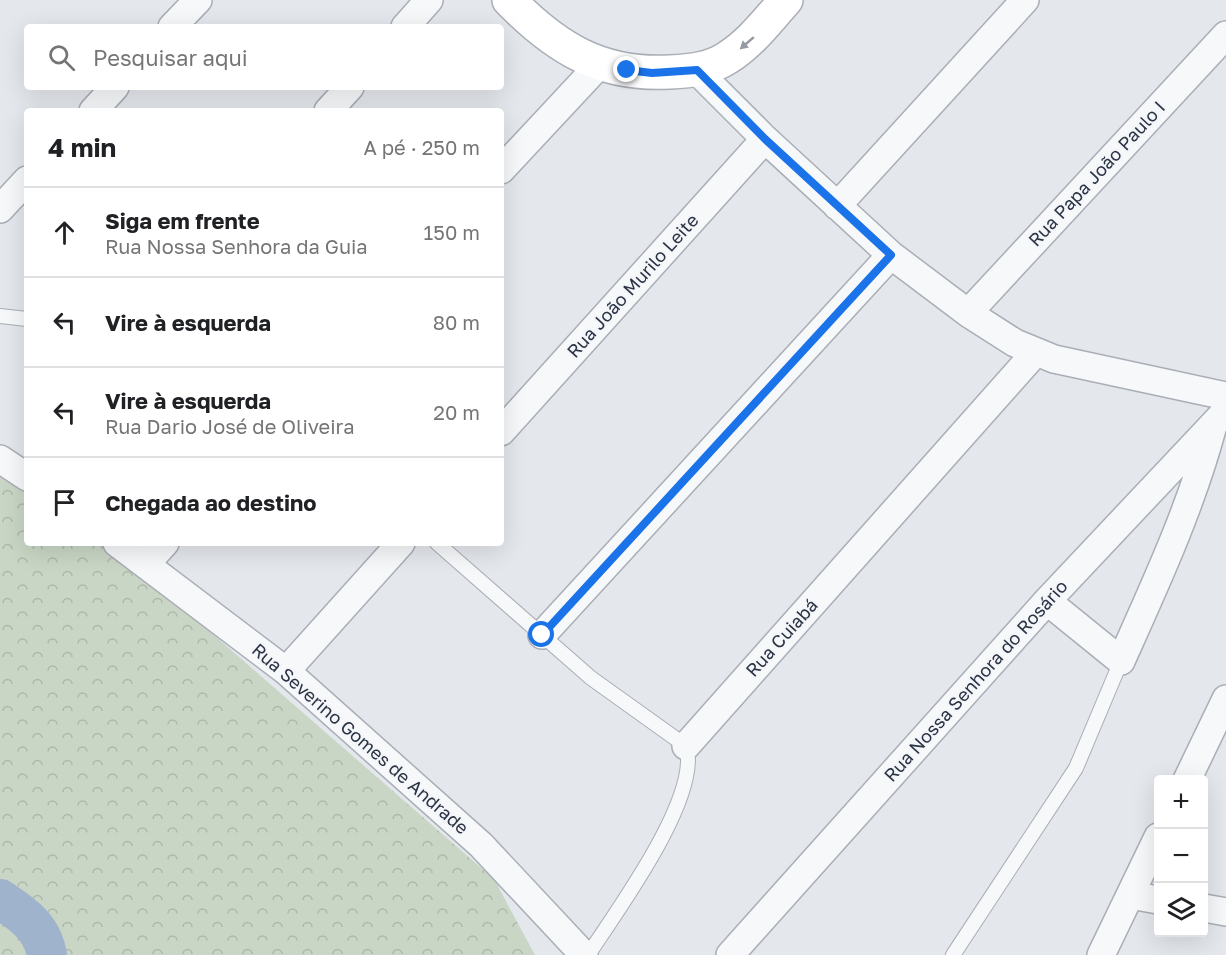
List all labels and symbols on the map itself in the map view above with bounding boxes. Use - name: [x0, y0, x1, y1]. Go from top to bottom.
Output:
- one-way arrow: [739, 36, 755, 49]
- route end: [613, 56, 639, 82]
- street label: Rua Papa João Paulo I: [1023, 96, 1169, 250]
- street label: Rua João Murilo Leite: [562, 209, 703, 362]
- street label: Rua Nossa Senhora do Rosário: [879, 575, 1072, 786]
- street label: Rua Cuiabá: [741, 594, 822, 681]
- route start: [528, 621, 554, 647]
- street label: Rua Severino Gomes de Andrade: [248, 638, 474, 838]

